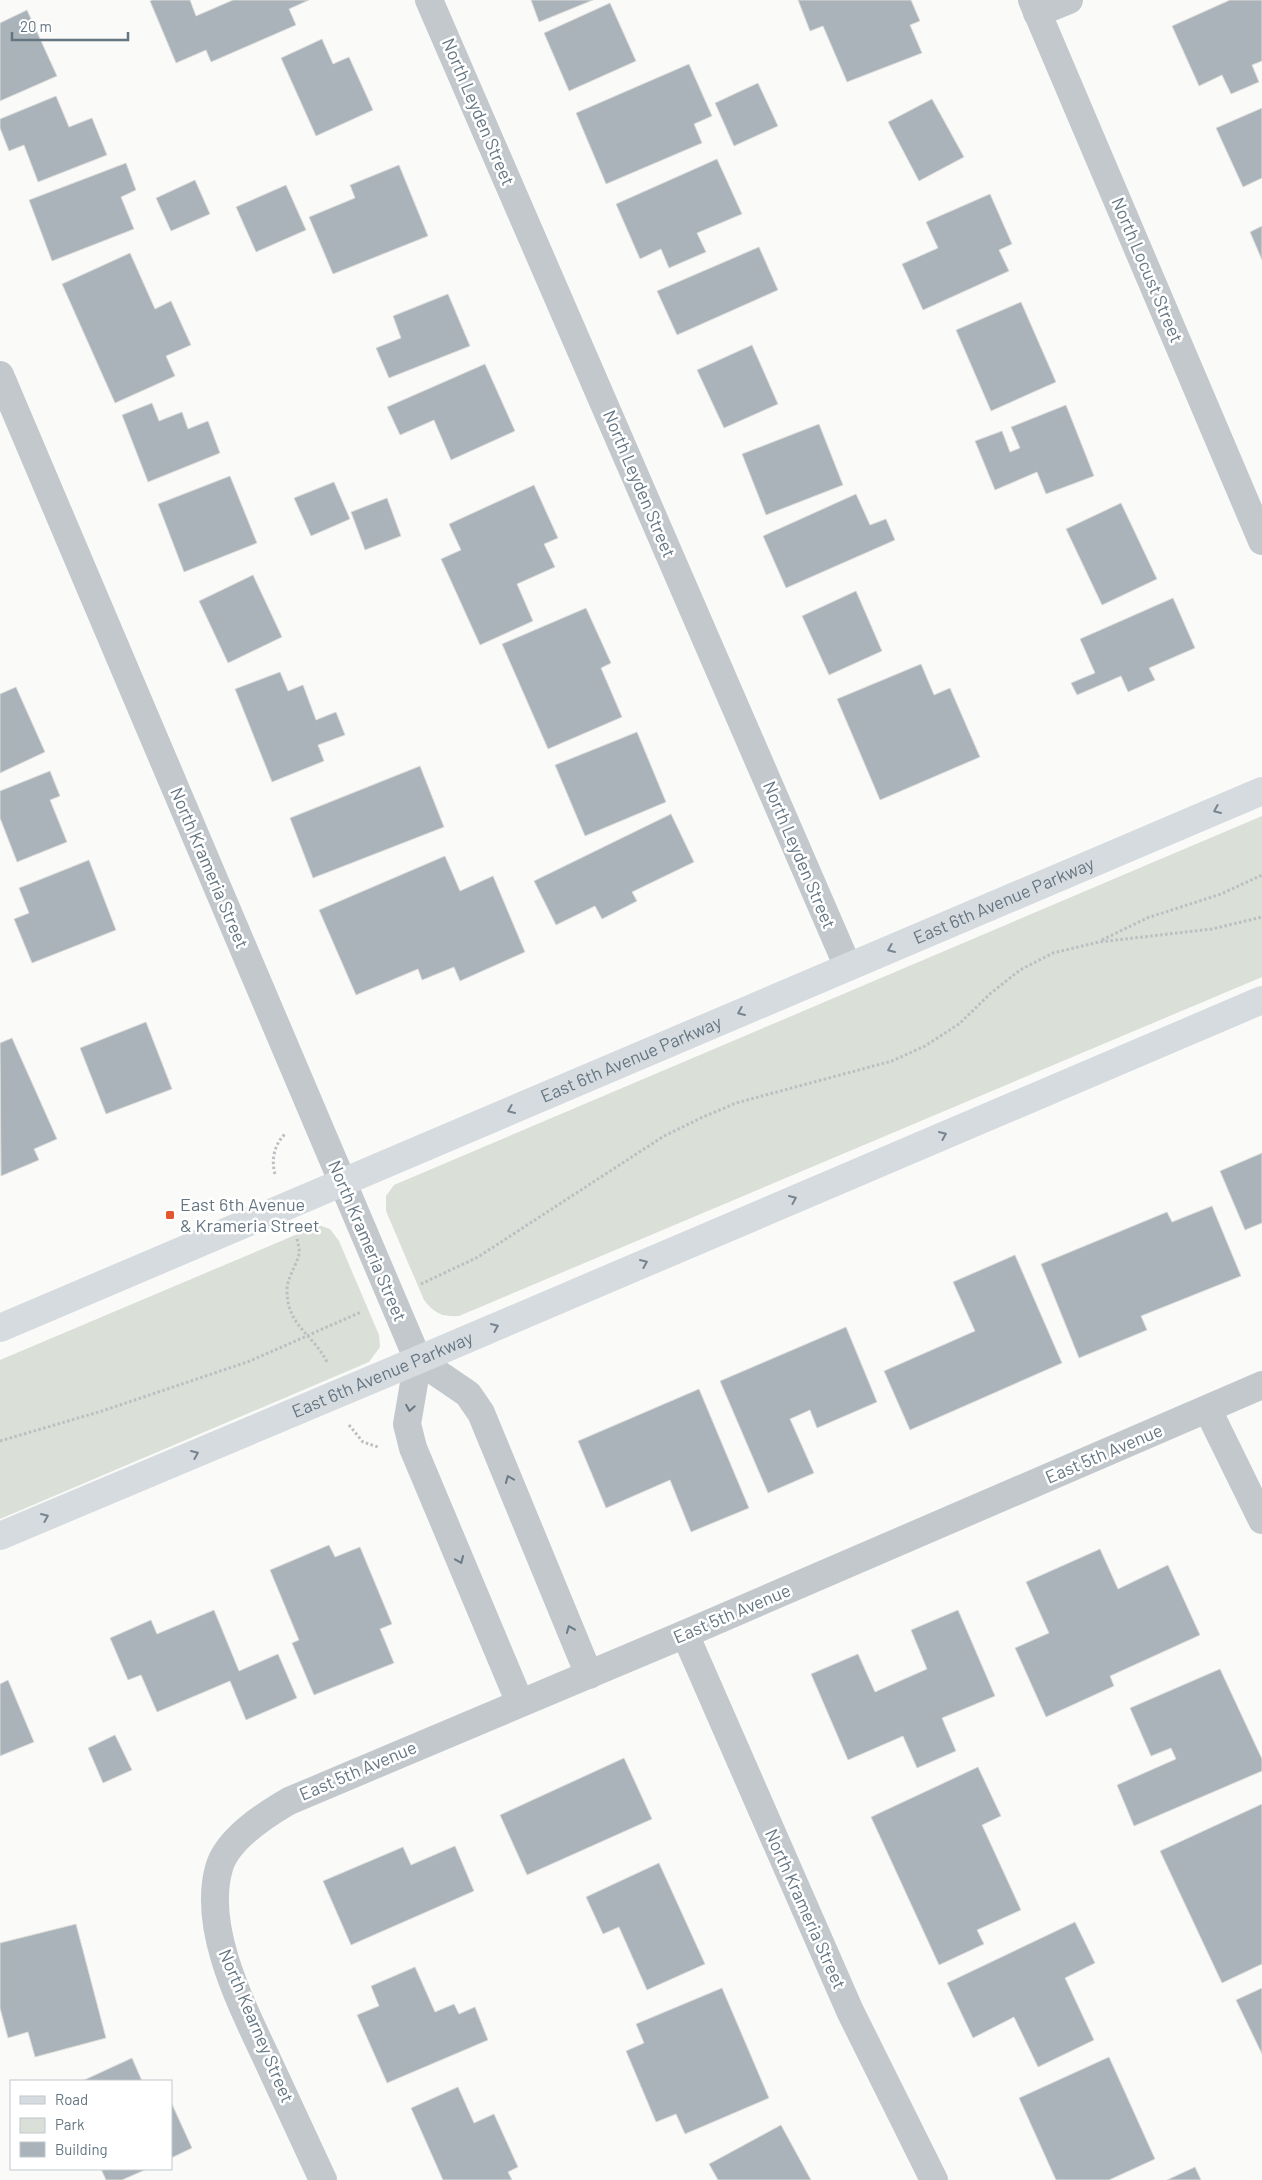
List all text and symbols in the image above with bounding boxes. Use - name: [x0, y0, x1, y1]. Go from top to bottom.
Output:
- scale bar: [12, 10, 129, 42]
- text: 20 m: [20, 17, 52, 35]
- street label: North Leyden Street: [438, 35, 520, 189]
- street label: North Locust Street: [1107, 194, 1188, 346]
- street label: North Leyden Street: [599, 407, 681, 561]
- street label: North Leyden Street: [759, 778, 841, 932]
- street label: North Krameria Street: [166, 784, 254, 951]
- one-way arrow: [1213, 803, 1222, 814]
- street label: East 6th Avenue Parkway: [910, 852, 1097, 948]
- one-way arrow: [887, 943, 895, 953]
- one-way arrow: [737, 1006, 746, 1017]
- street label: East 6th Avenue Parkway: [537, 1010, 725, 1107]
- one-way arrow: [507, 1104, 516, 1115]
- one-way arrow: [938, 1131, 947, 1142]
- street label: North Krameria Street: [324, 1157, 412, 1324]
- place label: East 6th Avenue & Krameria Street: [180, 1193, 320, 1236]
- one-way arrow: [788, 1195, 797, 1206]
- marker: East 6th Avenue & Krameria Street: [164, 1209, 176, 1221]
- one-way arrow: [639, 1259, 648, 1270]
- one-way arrow: [490, 1323, 499, 1334]
- street label: East 6th Avenue Parkway: [288, 1326, 476, 1422]
- one-way arrow: [405, 1404, 415, 1413]
- street label: East 5th Avenue: [1042, 1418, 1166, 1488]
- one-way arrow: [190, 1449, 199, 1460]
- one-way arrow: [504, 1475, 515, 1484]
- one-way arrow: [40, 1512, 49, 1523]
- one-way arrow: [455, 1556, 465, 1564]
- street label: East 5th Avenue: [670, 1578, 794, 1648]
- one-way arrow: [566, 1626, 576, 1634]
- street label: East 5th Avenue: [296, 1735, 420, 1805]
- street label: North Krameria Street: [761, 1825, 851, 1992]
- street label: North Kearney Street: [215, 1946, 299, 2106]
- legend: [10, 2080, 172, 2170]
- text: Road: [55, 2090, 88, 2108]
- text: Park: [55, 2115, 85, 2133]
- text: Building: [55, 2140, 108, 2158]

